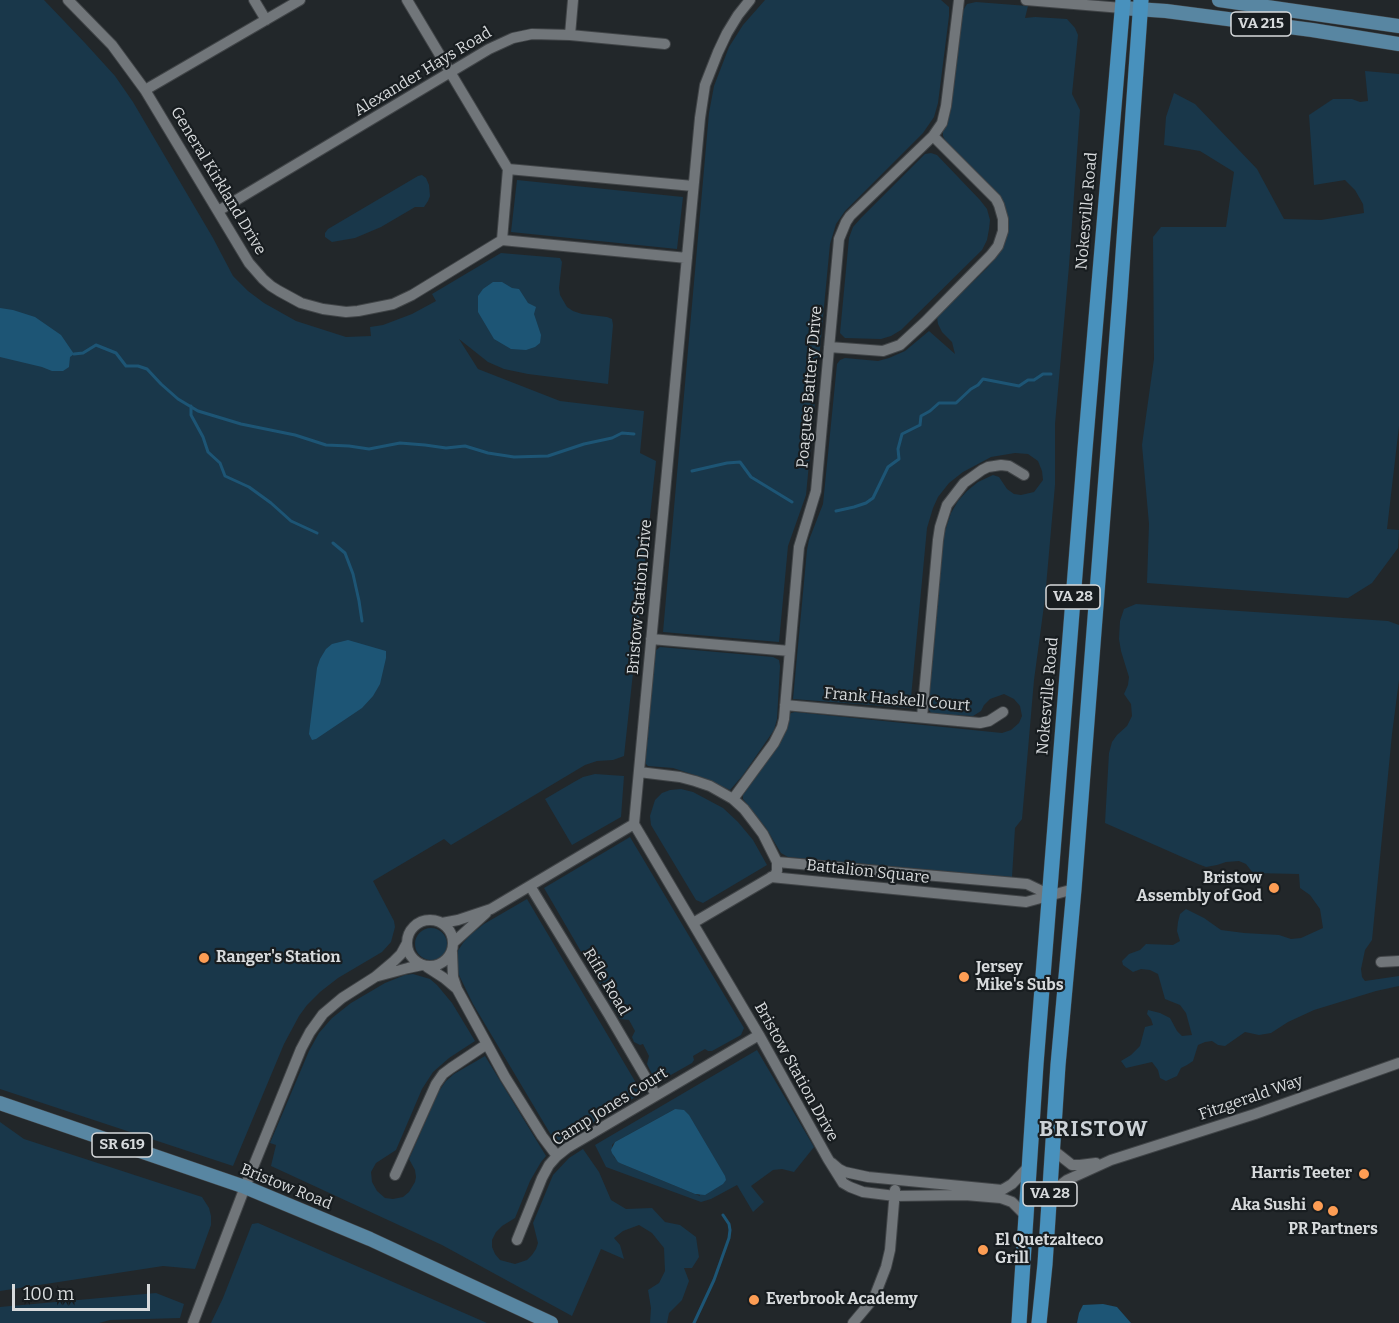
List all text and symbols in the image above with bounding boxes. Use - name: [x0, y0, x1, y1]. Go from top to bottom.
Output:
- road number: VA 215: [1231, 12, 1291, 36]
- street label: Alexander Hays Road: [351, 23, 495, 121]
- street label: General Kirkland Drive: [166, 103, 270, 259]
- street label: Nokesville Road: [1072, 151, 1102, 271]
- street label: Poagues Battery Drive: [793, 305, 827, 469]
- street label: Bristow Station Drive: [624, 518, 656, 676]
- road number: VA 28: [1046, 585, 1100, 609]
- street label: Nokesville Road: [1033, 636, 1063, 756]
- street label: Frank Haskell Court: [823, 684, 971, 716]
- street label: Battalion Square: [806, 856, 930, 888]
- place label: Bristow Assembly of God: [1136, 869, 1262, 907]
- marker: Bristow Assembly of God: [1267, 881, 1281, 895]
- street label: Rifle Road: [578, 945, 634, 1019]
- place label: Ranger's Station: [216, 948, 341, 968]
- marker: Ranger's Station: [197, 951, 211, 965]
- place label: Jersey Mike's Subs: [976, 958, 1064, 996]
- marker: Jersey Mike's Subs: [957, 970, 971, 984]
- street label: Bristow Station Drive: [750, 999, 842, 1145]
- street label: Camp Jones Court: [549, 1064, 671, 1150]
- street label: Fitzgerald Way: [1196, 1071, 1306, 1125]
- district label: BRISTOW: [1039, 1117, 1149, 1143]
- road number: SR 619: [92, 1133, 152, 1157]
- street label: Bristow Road: [237, 1160, 335, 1214]
- place label: Harris Teeter: [1251, 1164, 1352, 1184]
- marker: Harris Teeter: [1357, 1167, 1371, 1181]
- road number: VA 28: [1023, 1182, 1077, 1206]
- place label: Aka Sushi: [1231, 1196, 1306, 1216]
- marker: Aka Sushi: [1311, 1199, 1325, 1213]
- marker: PR Partners: [1326, 1204, 1340, 1218]
- place label: PR Partners: [1288, 1220, 1378, 1240]
- place label: El Quetzalteco Grill: [995, 1231, 1104, 1269]
- marker: El Quetzalteco Grill: [976, 1243, 990, 1257]
- scale bar: [15, 1272, 153, 1310]
- text: 100 m: [23, 1283, 74, 1305]
- place label: Everbrook Academy: [766, 1290, 918, 1310]
- marker: Everbrook Academy: [747, 1293, 761, 1307]

